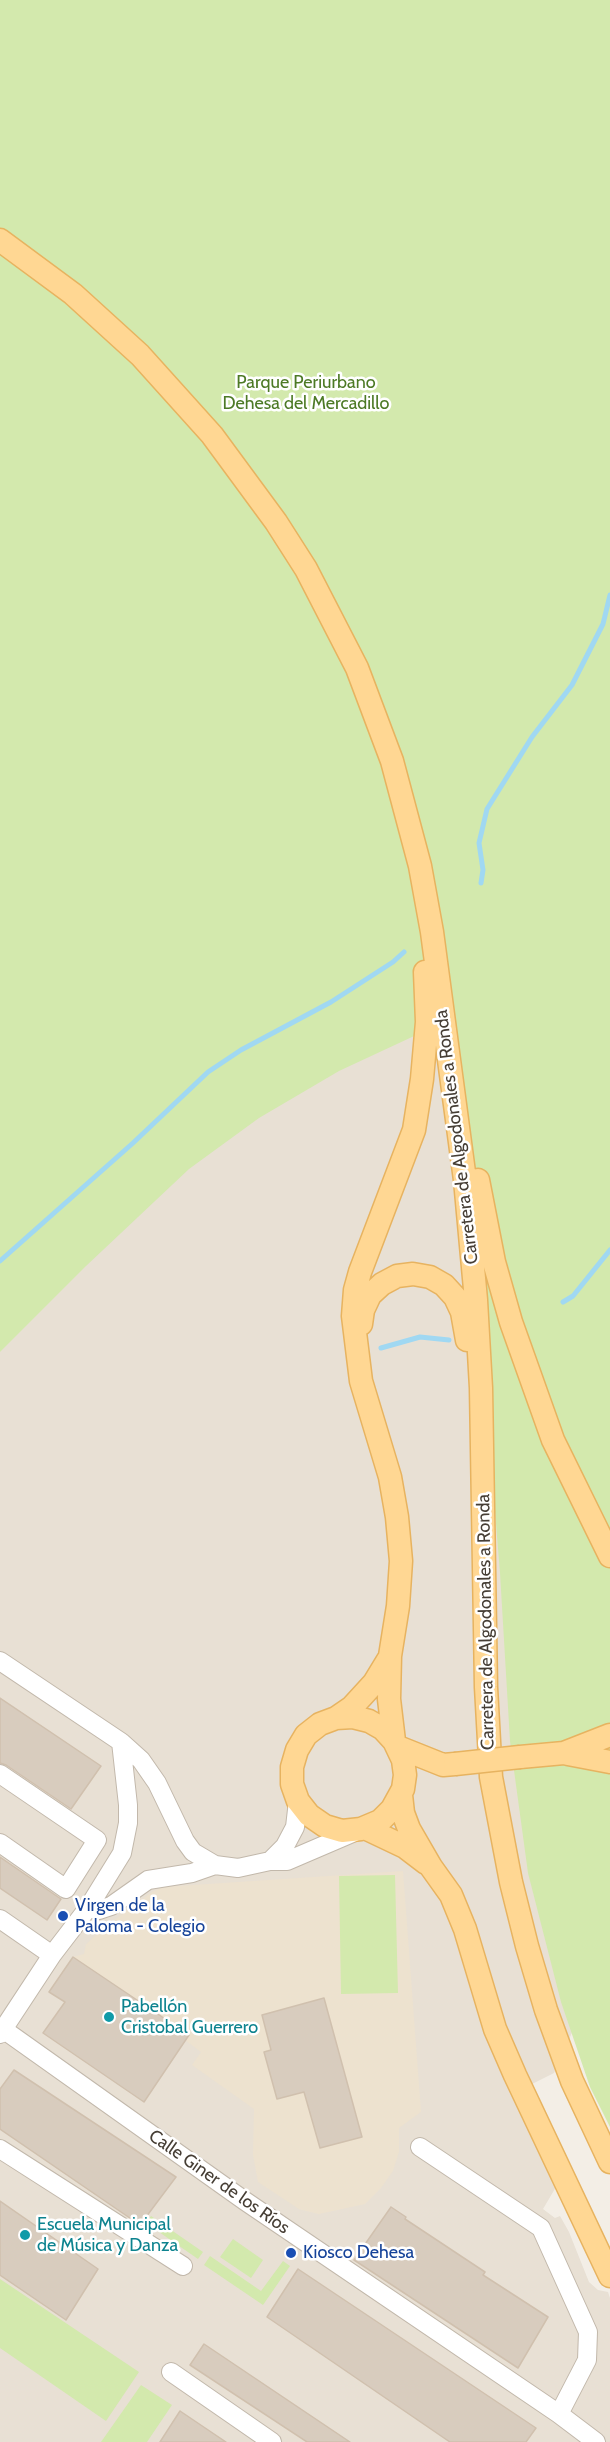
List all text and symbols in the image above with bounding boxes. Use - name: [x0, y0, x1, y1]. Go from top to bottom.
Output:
- park label: Parque Periurbano Dehesa del Mercadillo: [223, 372, 389, 415]
- street label: Carretera de Algodonales a Ronda: [431, 1009, 483, 1265]
- street label: Carretera de Algodonales a Ronda: [473, 1494, 499, 1750]
- place label: Virgen de la Paloma - Colegio: [75, 1895, 205, 1938]
- marker: Virgen de la Paloma - Colegio: [56, 1909, 70, 1923]
- place label: Pabellón Cristobal Guerrero: [121, 1996, 258, 2038]
- marker: Pabellón Cristobal Guerrero: [102, 2010, 116, 2024]
- street label: Calle Giner de los Ríos: [144, 2125, 294, 2239]
- place label: Escuela Municipal de Música y Danza: [37, 2214, 178, 2256]
- marker: Escuela Municipal de Música y Danza: [18, 2228, 32, 2242]
- place label: Kiosco Dehesa: [303, 2242, 414, 2264]
- marker: Kiosco Dehesa: [284, 2246, 298, 2260]

